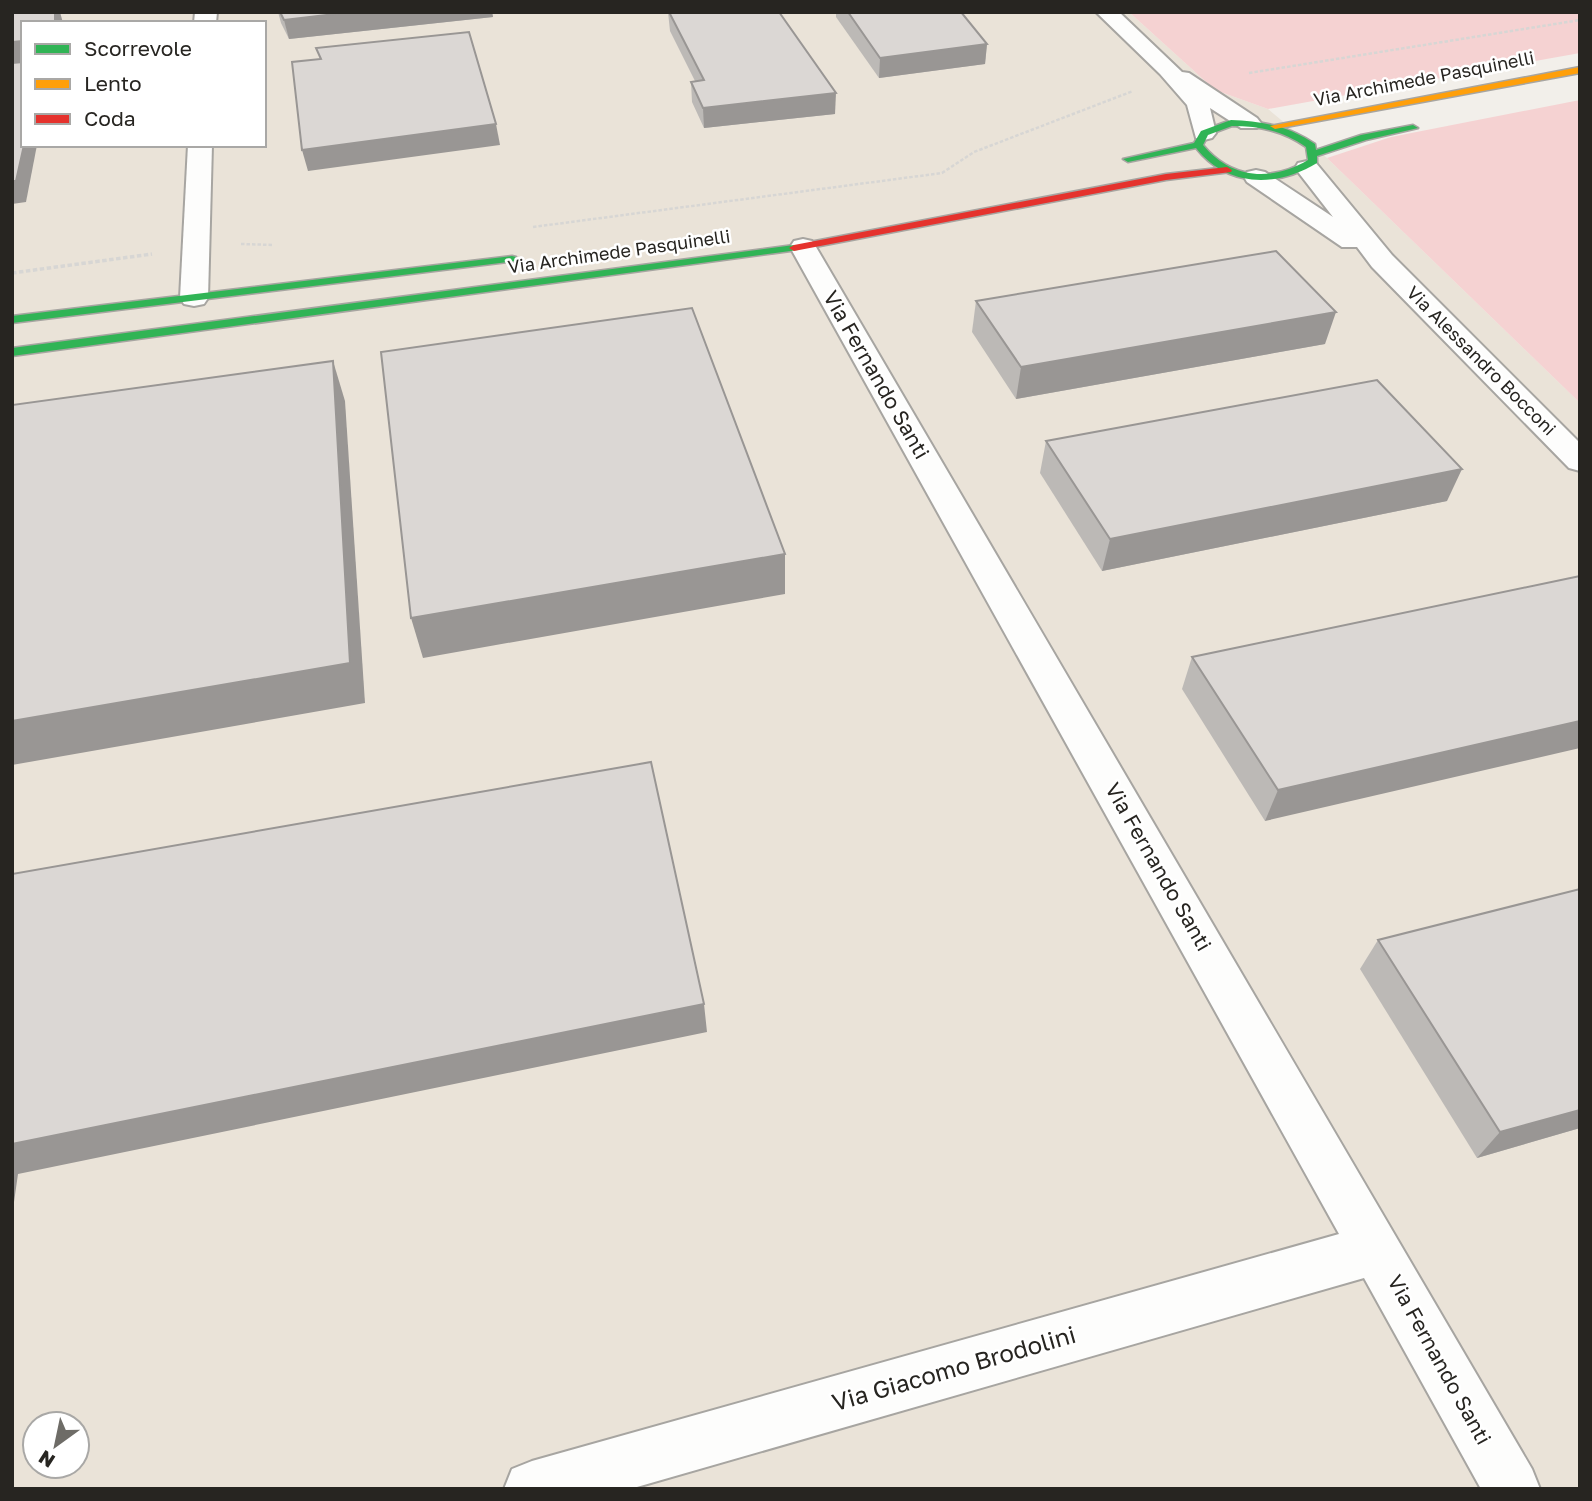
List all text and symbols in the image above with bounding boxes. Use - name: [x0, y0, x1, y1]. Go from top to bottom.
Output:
- legend: [21, 21, 266, 147]
- text: Scorrevole: [84, 35, 192, 61]
- street label: Via Archimede Pasquinelli: [1312, 46, 1536, 110]
- text: Lento: [84, 70, 142, 96]
- text: Coda: [84, 105, 136, 131]
- street label: Via Archimede Pasquinelli: [506, 224, 732, 278]
- street label: Via Alessandro Bocconi: [1403, 281, 1561, 439]
- street label: Via Fernando Santi: [818, 286, 936, 463]
- street label: Via Fernando Santi: [1100, 778, 1218, 955]
- street label: Via Fernando Santi: [1382, 1270, 1497, 1449]
- street label: Via Giacomo Brodolini: [828, 1319, 1079, 1416]
- north arrow: [21, 1410, 91, 1480]
- text: N: [34, 1446, 59, 1473]

